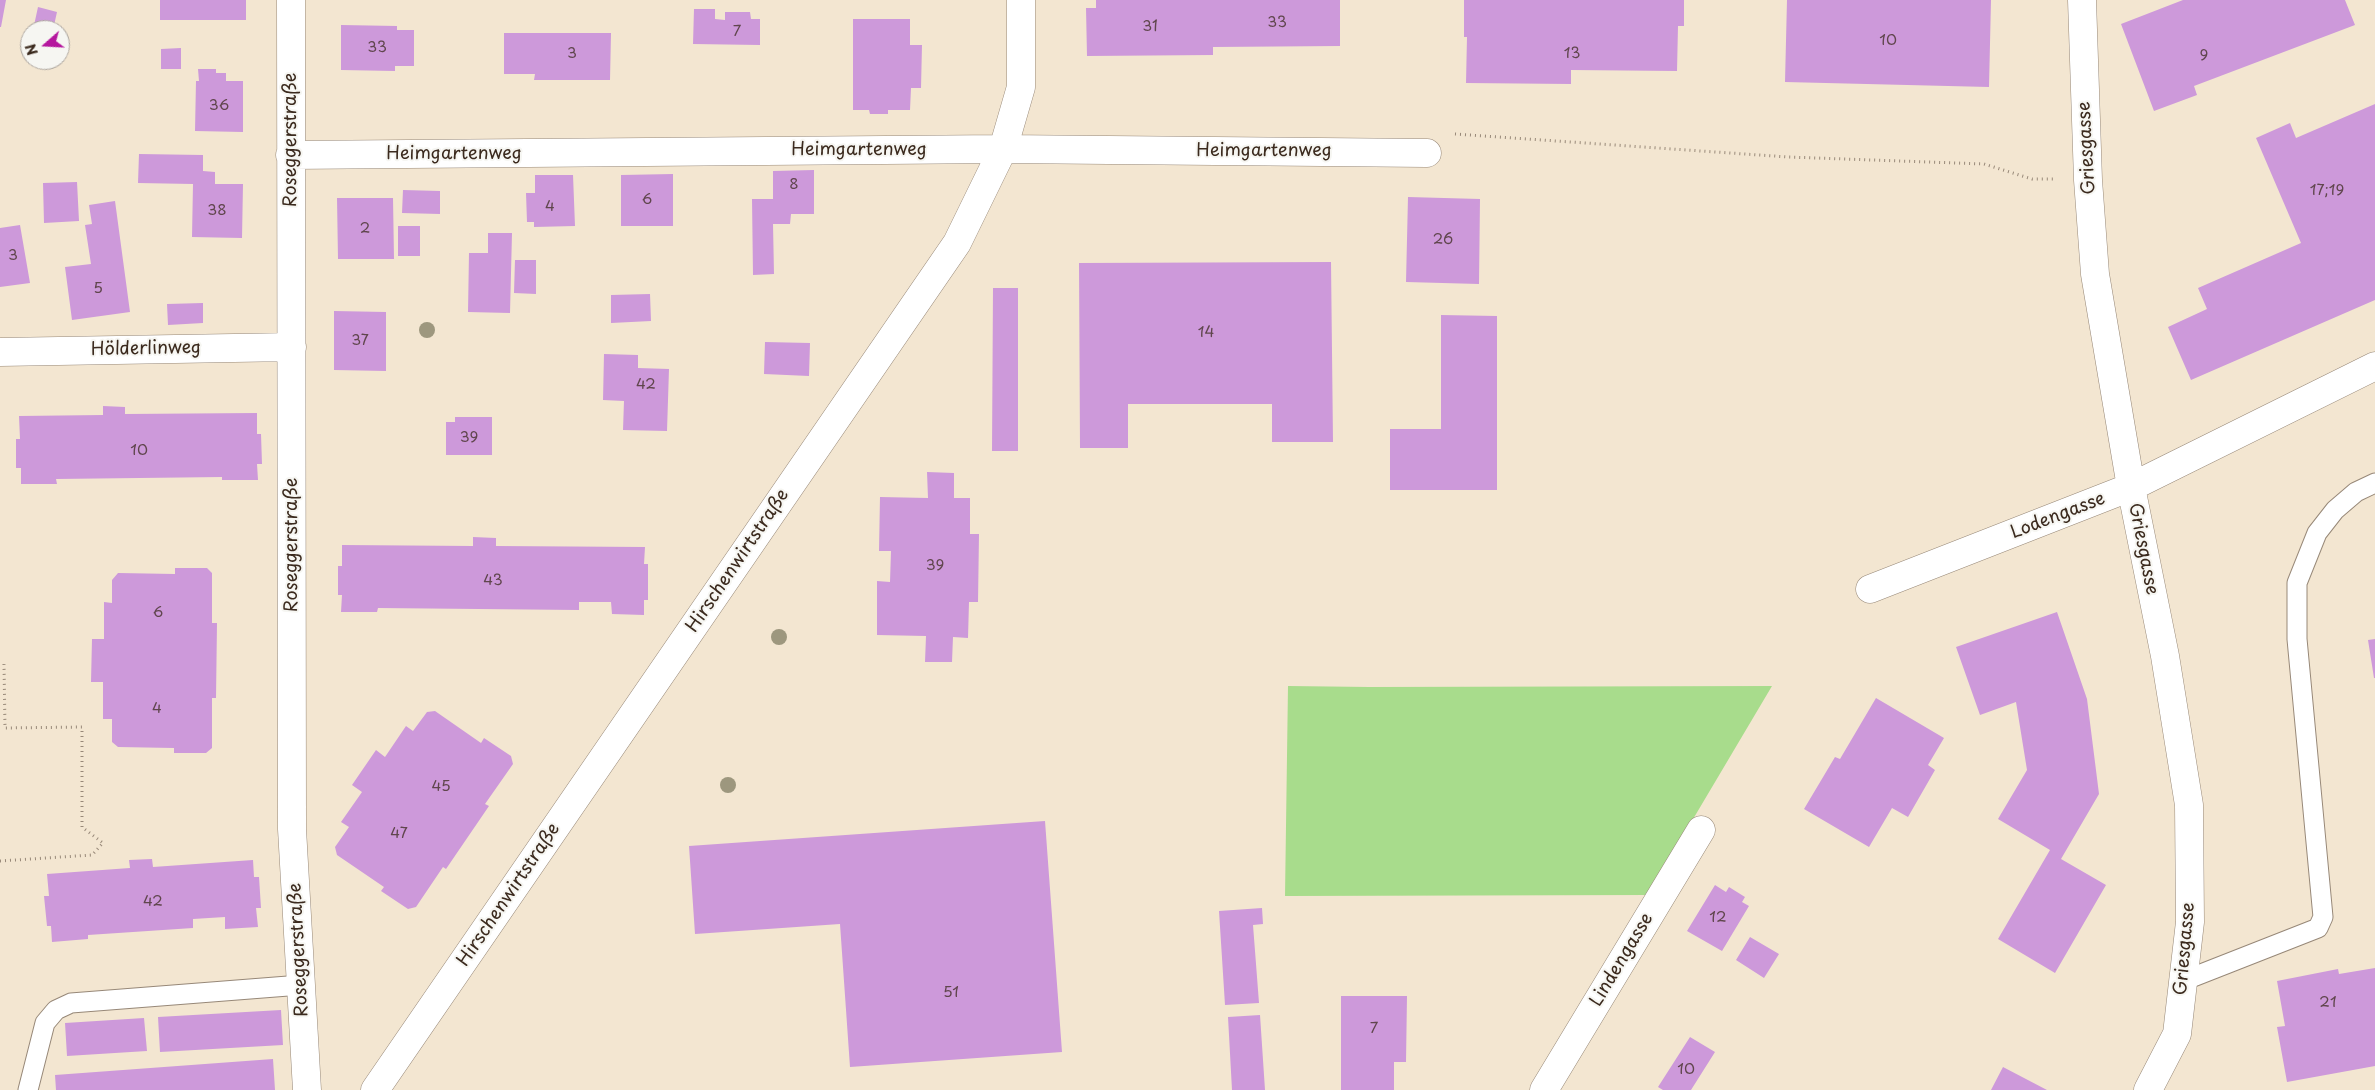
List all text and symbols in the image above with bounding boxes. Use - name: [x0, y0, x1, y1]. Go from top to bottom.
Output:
- house number: 33: [1267, 14, 1287, 32]
- house number: 31: [1142, 18, 1158, 36]
- north arrow: [20, 20, 70, 70]
- house number: 7: [733, 23, 741, 41]
- house number: 10: [1879, 32, 1897, 50]
- house number: 33: [367, 39, 387, 57]
- text: N: [20, 41, 43, 58]
- house number: 3: [567, 45, 577, 63]
- house number: 13: [1564, 45, 1580, 63]
- house number: 9: [2200, 47, 2208, 65]
- street label: Roseggerstraße: [280, 73, 302, 207]
- house number: 36: [209, 97, 229, 115]
- street label: Griesgasse: [2074, 101, 2100, 195]
- street label: Heimgartenweg: [791, 139, 927, 161]
- street label: Heimgartenweg: [1196, 140, 1332, 162]
- street label: Heimgartenweg: [386, 143, 522, 165]
- house number: 8: [789, 176, 799, 194]
- house number: 17;19: [2310, 182, 2344, 200]
- house number: 6: [642, 191, 652, 209]
- house number: 4: [545, 198, 555, 216]
- house number: 38: [207, 202, 227, 220]
- house number: 2: [360, 220, 370, 238]
- house number: 26: [1433, 231, 1453, 249]
- house number: 3: [8, 247, 18, 265]
- house number: 5: [93, 280, 103, 298]
- house number: 14: [1198, 324, 1214, 342]
- house number: 37: [351, 332, 369, 350]
- street label: Hölderlinweg: [91, 337, 201, 361]
- house number: 42: [636, 376, 656, 394]
- house number: 39: [460, 429, 478, 447]
- house number: 10: [130, 442, 148, 460]
- street label: Roseggerstraße: [281, 478, 303, 612]
- street label: Hirschenwirtstraße: [682, 485, 794, 637]
- street label: Lodengasse: [2008, 488, 2108, 544]
- street label: Griesgasse: [2124, 501, 2162, 597]
- house number: 39: [926, 557, 944, 575]
- house number: 43: [483, 572, 503, 590]
- house number: 6: [153, 604, 163, 622]
- house number: 4: [152, 700, 162, 718]
- house number: 45: [431, 778, 451, 796]
- street label: Hirschenwirtstraße: [453, 819, 565, 971]
- house number: 47: [390, 825, 408, 843]
- street label: Roseggerstraße: [285, 882, 313, 1018]
- house number: 42: [143, 893, 163, 911]
- street label: Griesgasse: [2170, 902, 2200, 996]
- street label: Lindengasse: [1586, 909, 1658, 1011]
- house number: 12: [1709, 909, 1727, 927]
- house number: 51: [943, 984, 959, 1002]
- house number: 21: [2319, 994, 2337, 1012]
- house number: 7: [1370, 1020, 1378, 1038]
- house number: 10: [1677, 1061, 1695, 1079]

